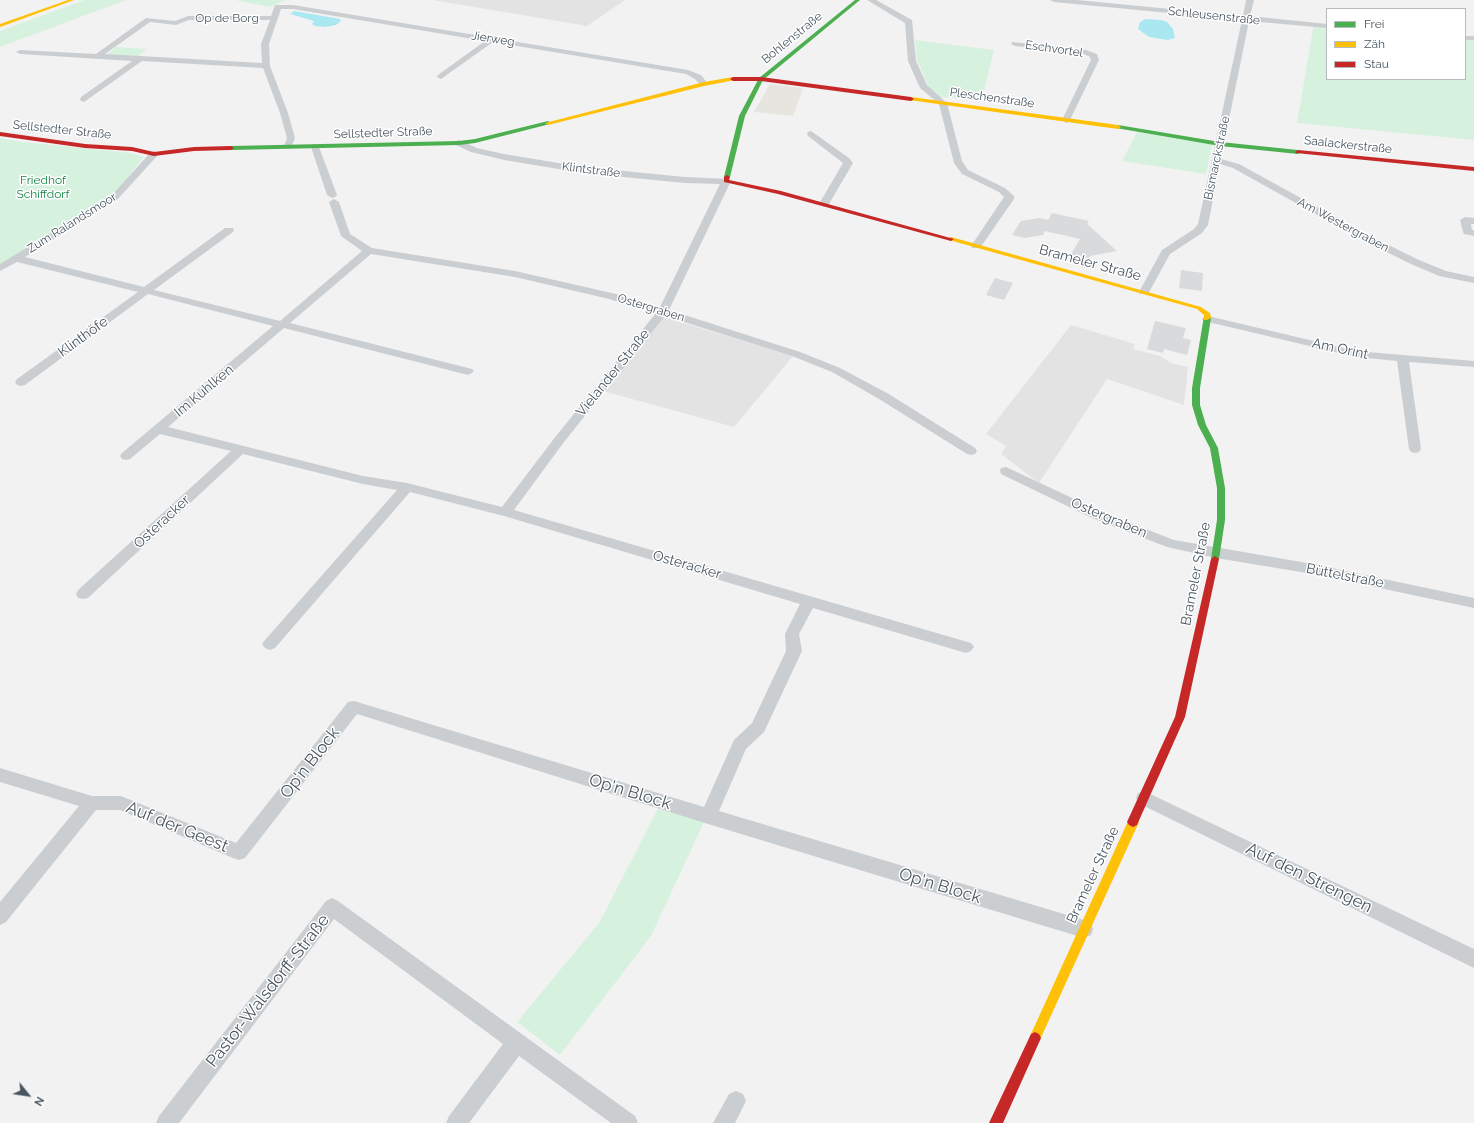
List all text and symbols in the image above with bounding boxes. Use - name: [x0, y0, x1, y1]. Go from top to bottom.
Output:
- street label: Schleusenstraße: [1167, 4, 1261, 28]
- legend: [1326, 8, 1466, 80]
- street label: Bohlenstraße: [759, 9, 825, 67]
- street label: Op de Borg: [195, 11, 259, 25]
- text: Frei: [1364, 17, 1384, 31]
- street label: Jierweg: [470, 28, 516, 50]
- text: Zäh: [1364, 37, 1385, 51]
- street label: Eschvortel: [1024, 38, 1084, 60]
- text: Stau: [1364, 57, 1389, 71]
- street label: Pleschenstraße: [949, 85, 1035, 111]
- street label: Bismarckstraße: [1201, 115, 1233, 201]
- street label: Sellstedter Straße: [12, 118, 112, 142]
- street label: Sellstedter Straße: [333, 124, 433, 142]
- street label: Saalackerstraße: [1303, 133, 1393, 157]
- street label: Klintstraße: [561, 159, 621, 181]
- park label: Friedhof Schiffdorf: [16, 173, 70, 201]
- street label: Zum Ralandsmoor: [25, 190, 119, 256]
- street label: Am Westergraben: [1295, 195, 1391, 255]
- street label: Brameler Straße: [1037, 241, 1143, 285]
- street label: Ostergraben: [616, 291, 686, 325]
- street label: Klinthöfe: [55, 313, 111, 361]
- street label: Vielander Straße: [573, 326, 653, 420]
- street label: Am Orint: [1310, 335, 1370, 363]
- street label: Im Kuhlken: [171, 361, 237, 421]
- street label: Osteracker: [131, 492, 193, 552]
- street label: Ostergraben: [1068, 494, 1150, 542]
- street label: Brameler Straße: [1178, 521, 1214, 627]
- street label: Osteracker: [651, 547, 723, 583]
- street label: Büttelstraße: [1305, 560, 1385, 592]
- street label: Op'n Block: [276, 723, 344, 803]
- street label: Op'n Block: [586, 770, 674, 814]
- street label: Auf der Geest: [123, 797, 231, 857]
- street label: Brameler Straße: [1063, 824, 1123, 926]
- street label: Auf den Strengen: [1243, 839, 1375, 917]
- street label: Op'n Block: [896, 864, 984, 908]
- street label: Pastor-Walsdorff-Straße: [202, 911, 334, 1071]
- north arrow: [8, 1075, 48, 1115]
- text: N: [31, 1094, 47, 1108]

